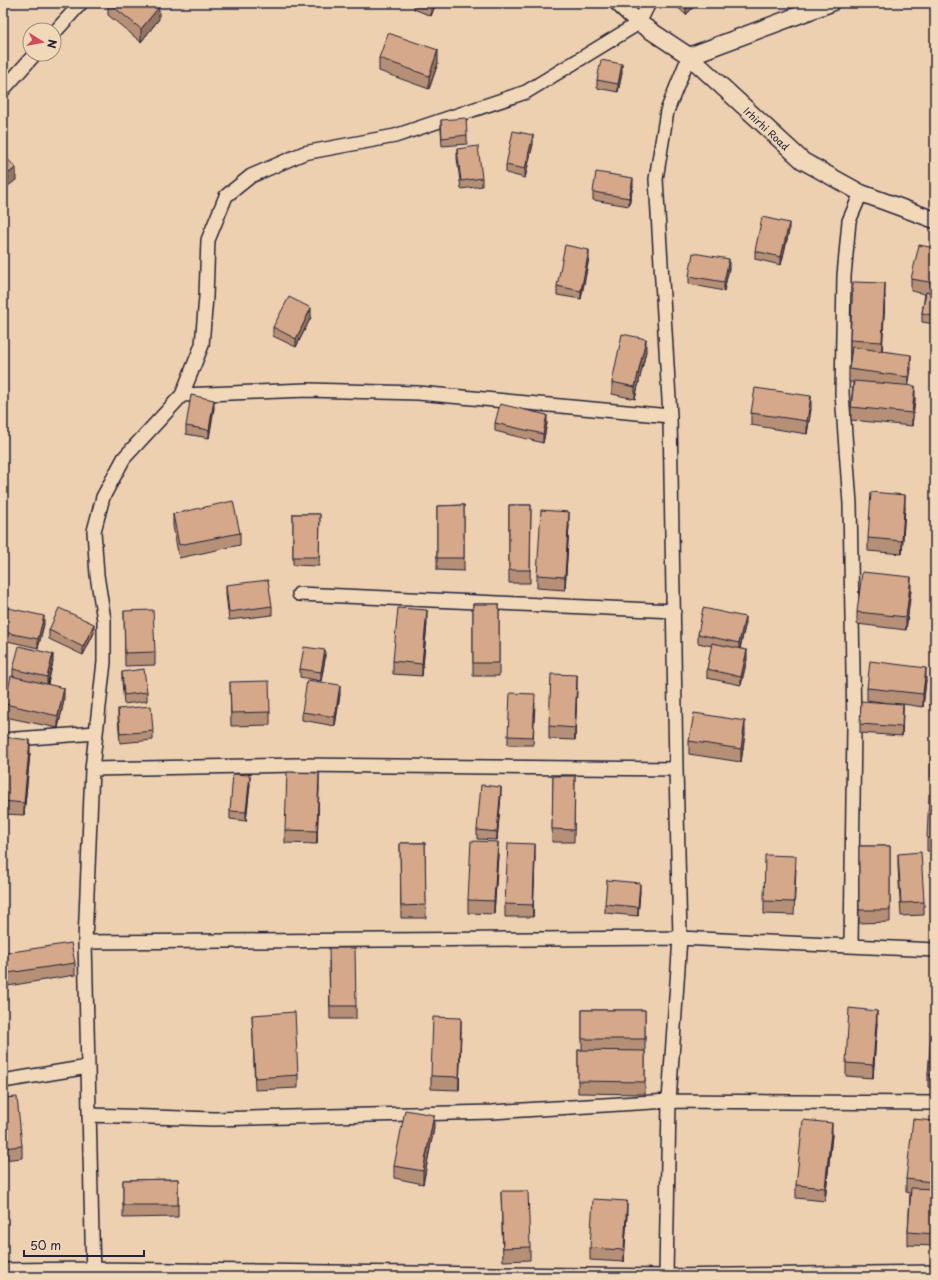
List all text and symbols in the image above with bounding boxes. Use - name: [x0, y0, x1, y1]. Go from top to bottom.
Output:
- north arrow: [22, 22, 62, 62]
- text: N: [43, 38, 61, 50]
- street label: Irhirhi Road: [741, 103, 793, 153]
- scale bar: [24, 1232, 144, 1258]
- text: 50 m: [30, 1236, 61, 1254]

